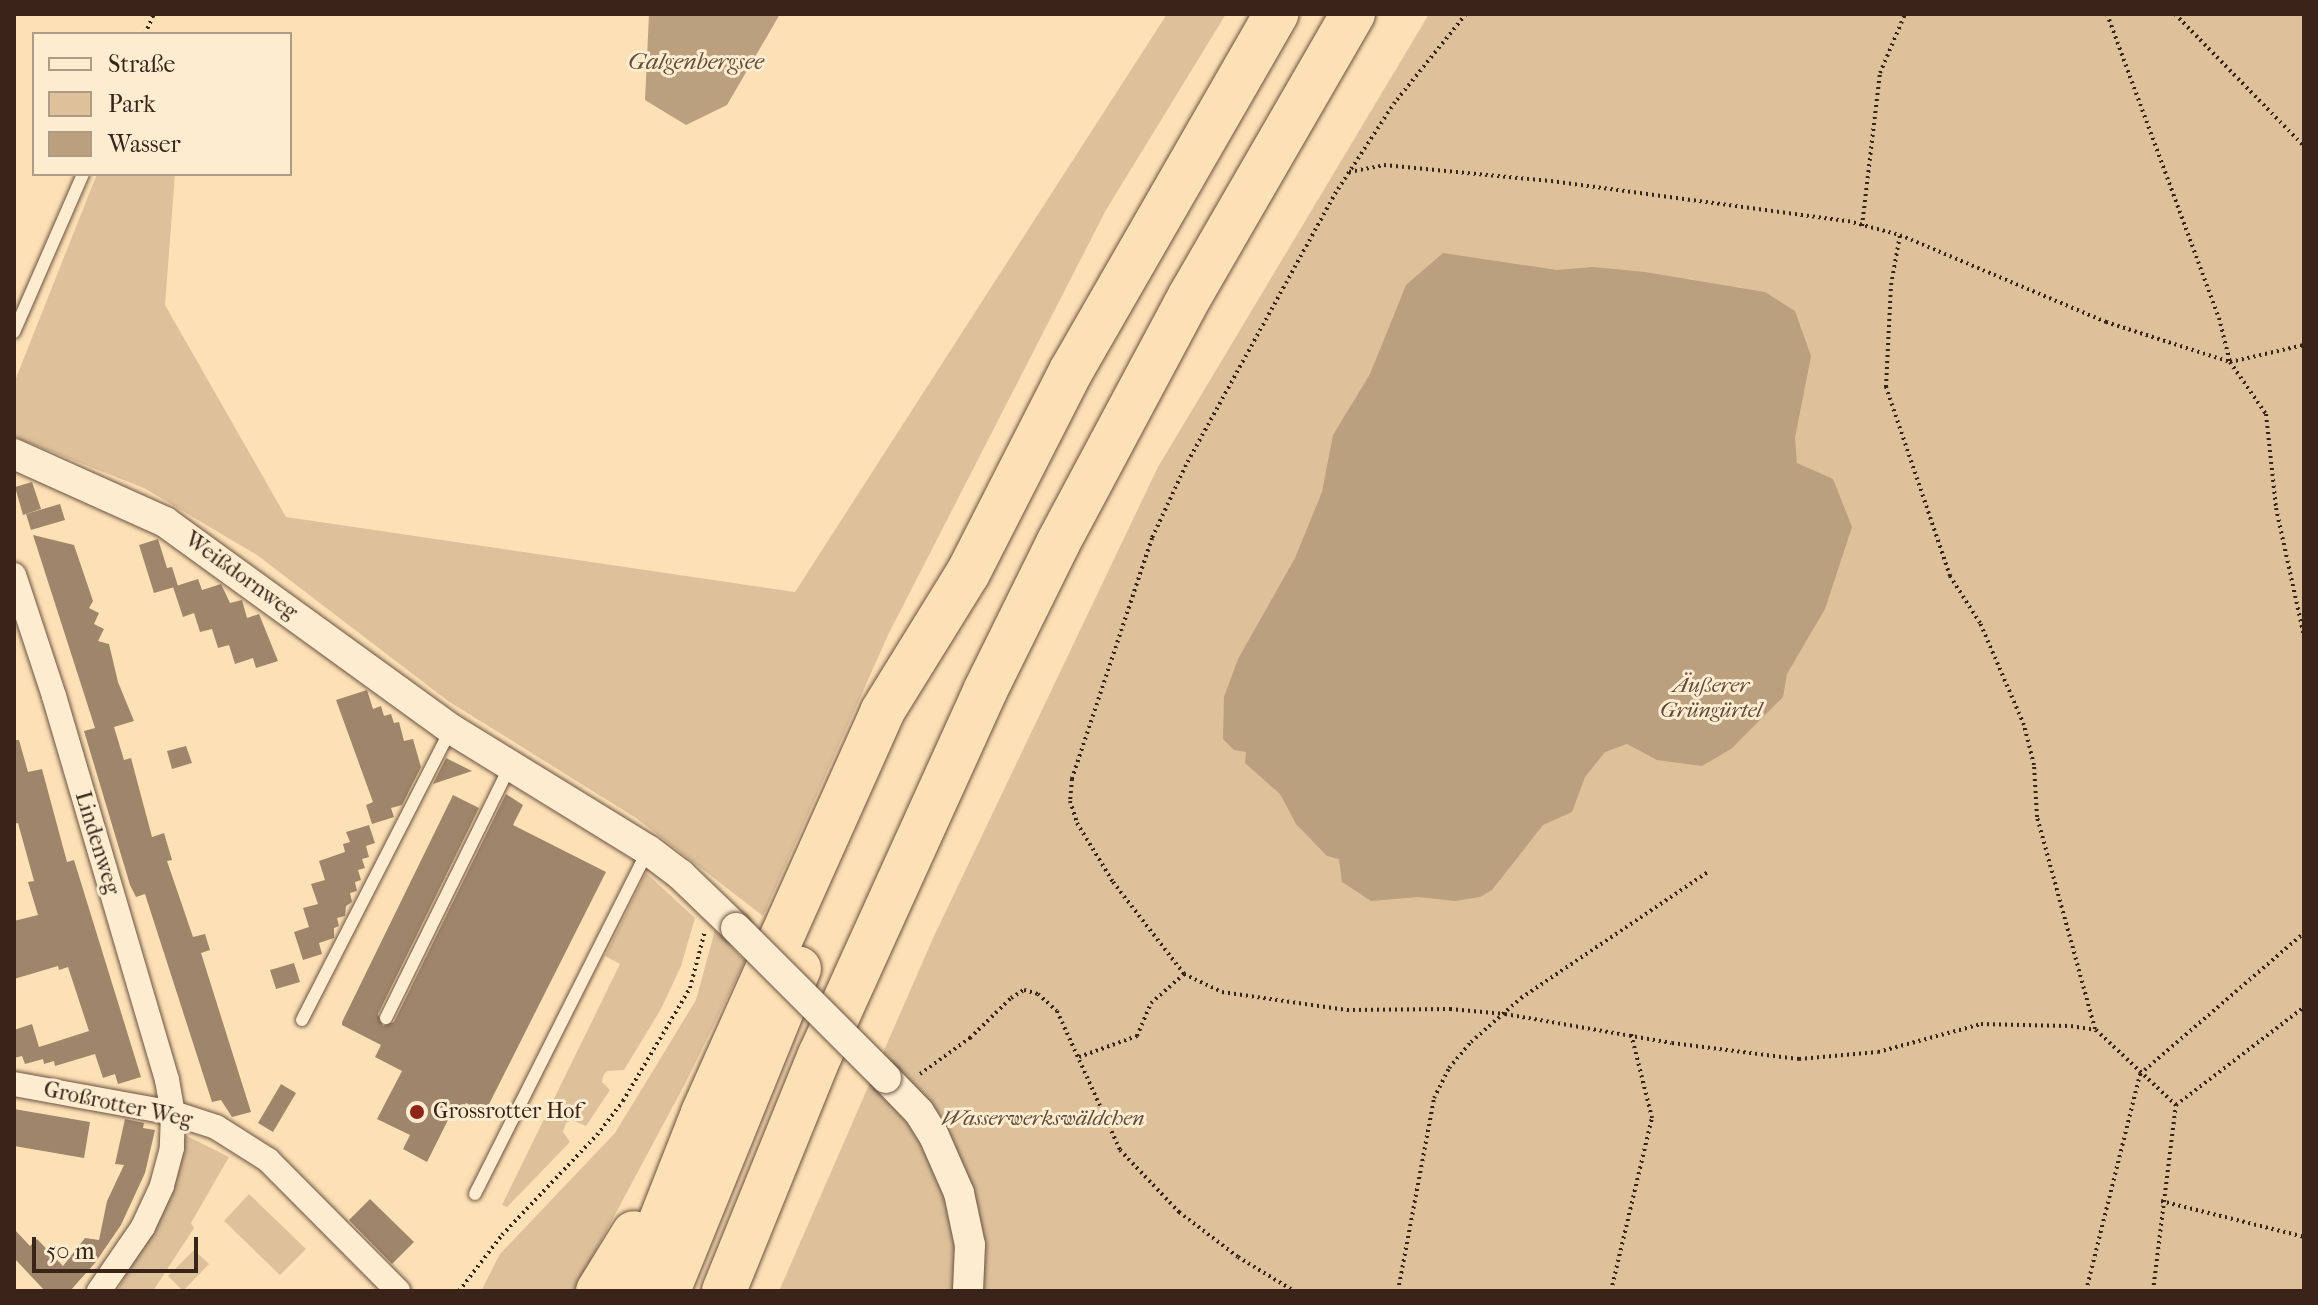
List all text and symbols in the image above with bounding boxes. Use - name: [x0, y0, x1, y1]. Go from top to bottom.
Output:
- legend: [32, 32, 292, 176]
- water label: Galgenbergsee: [628, 48, 764, 76]
- text: Straße: [108, 50, 175, 78]
- text: Park: [108, 90, 156, 118]
- text: Wasser: [108, 130, 181, 158]
- street label: Weißdornweg: [180, 526, 302, 626]
- park label: Äußerer Grüngürtel: [1660, 672, 1762, 724]
- street label: Lindenweg: [69, 788, 125, 898]
- street label: Großrotter Weg: [41, 1076, 195, 1134]
- place label: Grossrotter Hof: [433, 1099, 582, 1125]
- marker: Grossrotter Hof: [408, 1103, 426, 1121]
- park label: Wasserwerkswäldchen: [941, 1106, 1145, 1132]
- scale bar: [36, 1221, 202, 1271]
- text: 50 m: [46, 1237, 95, 1265]

